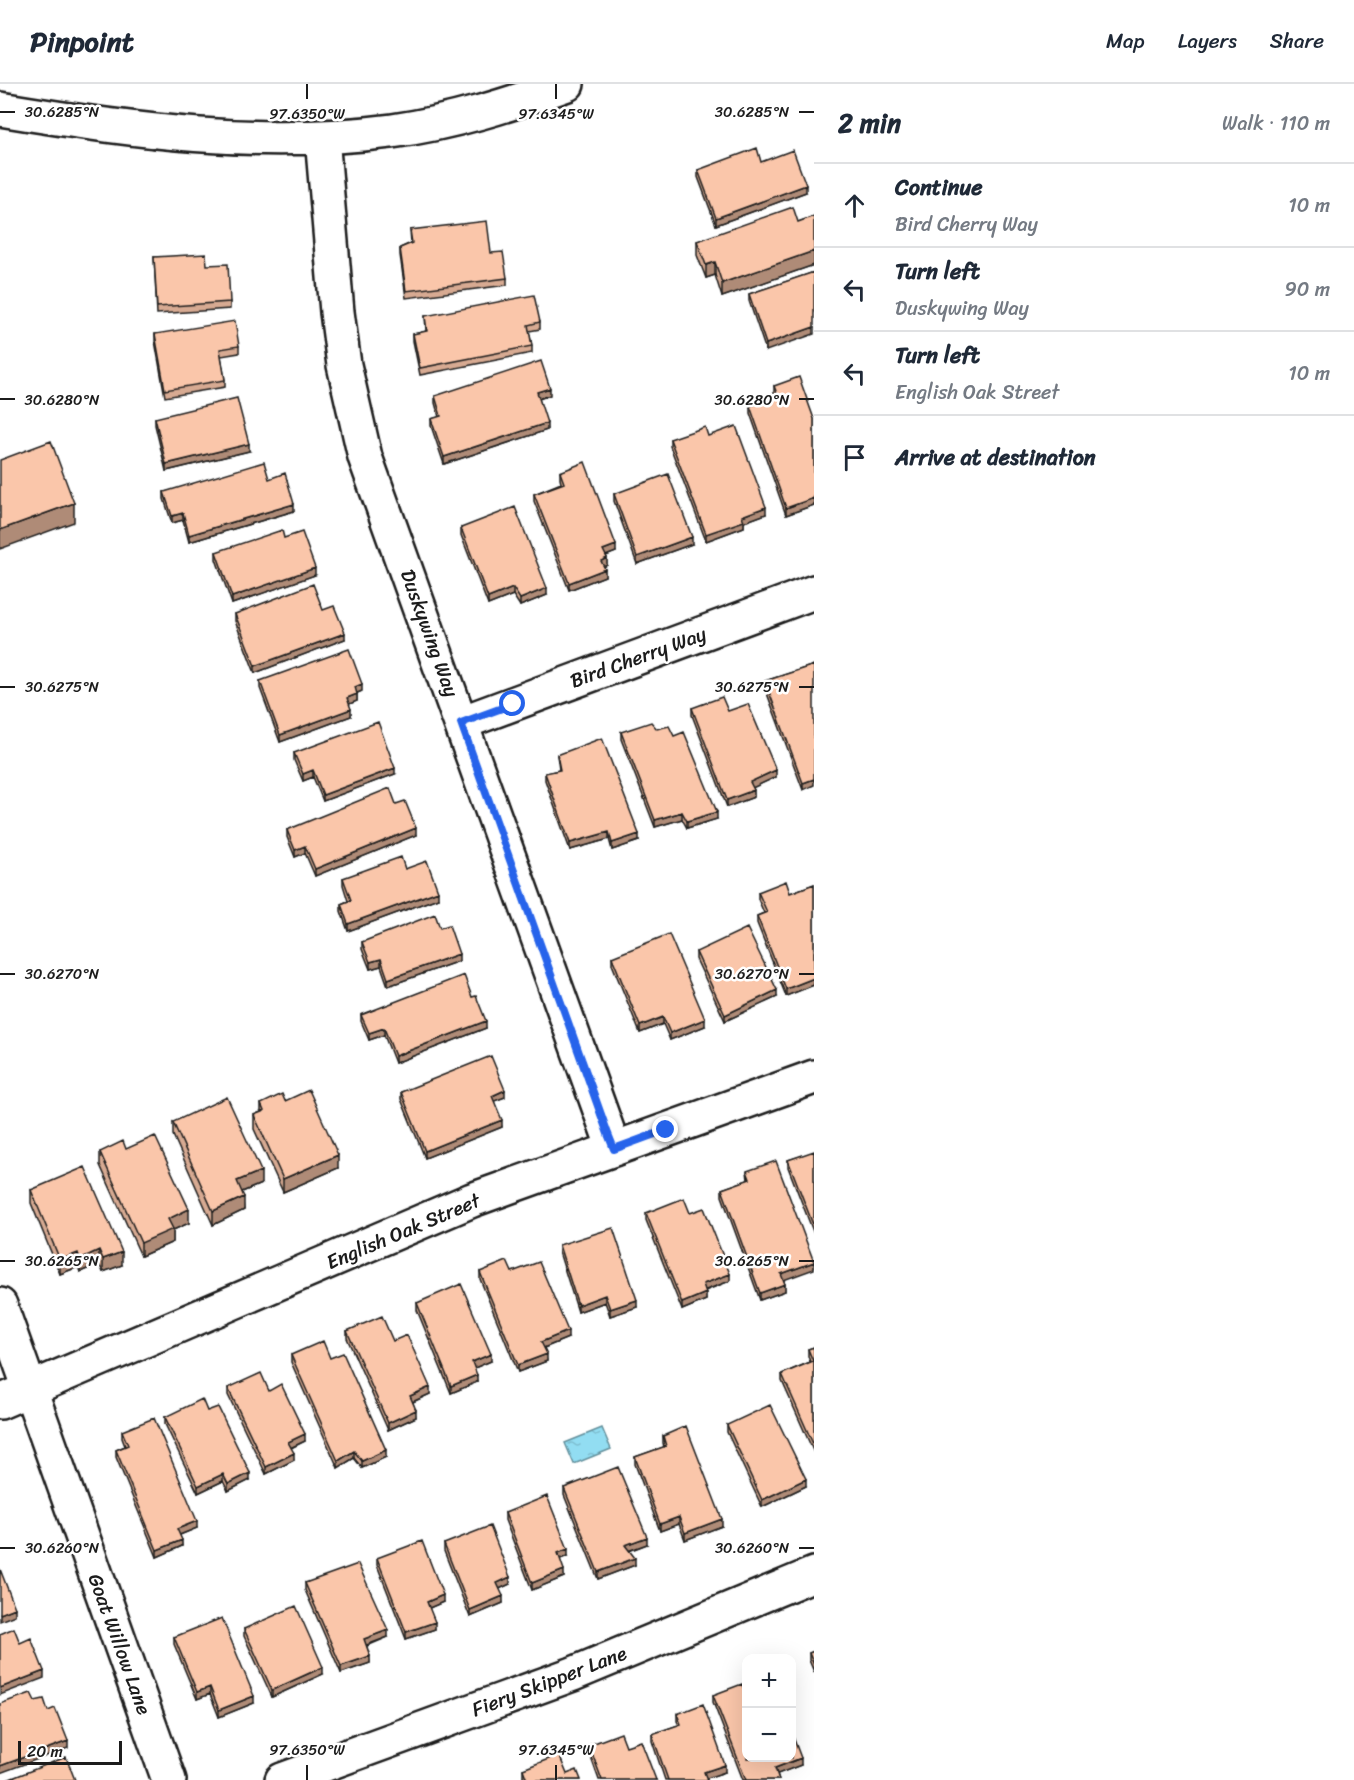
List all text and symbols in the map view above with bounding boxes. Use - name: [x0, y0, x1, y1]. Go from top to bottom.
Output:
- text: Pinpoint: [30, 17, 134, 66]
- text: Map: [1106, 22, 1145, 60]
- text: Layers: [1178, 22, 1237, 60]
- text: Share: [1270, 22, 1324, 60]
- text: 30.6285°N: [25, 99, 100, 125]
- text: 30.6285°N: [715, 99, 790, 125]
- text: 2 min: [838, 100, 901, 146]
- text: 97.6350°W: [269, 101, 345, 127]
- text: 97.6345°W: [518, 101, 594, 127]
- text: Walk · 110 m: [1222, 106, 1330, 141]
- text: Continue: [895, 168, 983, 207]
- text: 10 m: [1288, 188, 1330, 223]
- icon: ahead: [838, 189, 871, 222]
- text: Bird Cherry Way: [895, 207, 1038, 242]
- text: Turn left: [895, 252, 980, 291]
- text: 90 m: [1285, 272, 1330, 307]
- icon: left: [838, 273, 871, 306]
- text: Duskywing Way: [895, 291, 1029, 326]
- text: Turn left: [895, 336, 980, 375]
- text: 10 m: [1288, 356, 1330, 391]
- icon: left: [838, 357, 871, 390]
- text: English Oak Street: [895, 375, 1059, 410]
- text: 30.6280°N: [25, 387, 100, 413]
- text: 30.6280°N: [715, 387, 790, 413]
- text: Arrive at destination: [895, 438, 1096, 477]
- icon: arrive: [838, 441, 871, 474]
- street label: Duskywing Way: [390, 564, 469, 703]
- street label: Bird Cherry Way: [565, 616, 712, 698]
- text: 30.6275°N: [25, 674, 100, 700]
- text: 30.6275°N: [715, 674, 790, 700]
- route start: [499, 690, 525, 716]
- text: 30.6270°N: [25, 961, 100, 987]
- text: 30.6270°N: [715, 961, 790, 987]
- route end: [652, 1116, 678, 1142]
- street label: English Oak Street: [321, 1183, 487, 1280]
- text: 30.6265°N: [25, 1248, 100, 1274]
- text: 30.6265°N: [715, 1248, 790, 1274]
- text: 30.6260°N: [25, 1535, 100, 1561]
- text: 30.6260°N: [715, 1535, 790, 1561]
- street label: Goat Willow Lane: [78, 1569, 161, 1720]
- street label: Fiery Skipper Lane: [467, 1636, 632, 1727]
- map controls: [742, 1654, 796, 1762]
- button: +: [742, 1654, 796, 1708]
- button: −: [742, 1708, 796, 1762]
- text: 20 m: [27, 1737, 63, 1766]
- text: 97.6350°W: [269, 1737, 345, 1763]
- text: 97.6345°W: [518, 1737, 594, 1763]
- scale bar: [18, 1738, 122, 1766]

